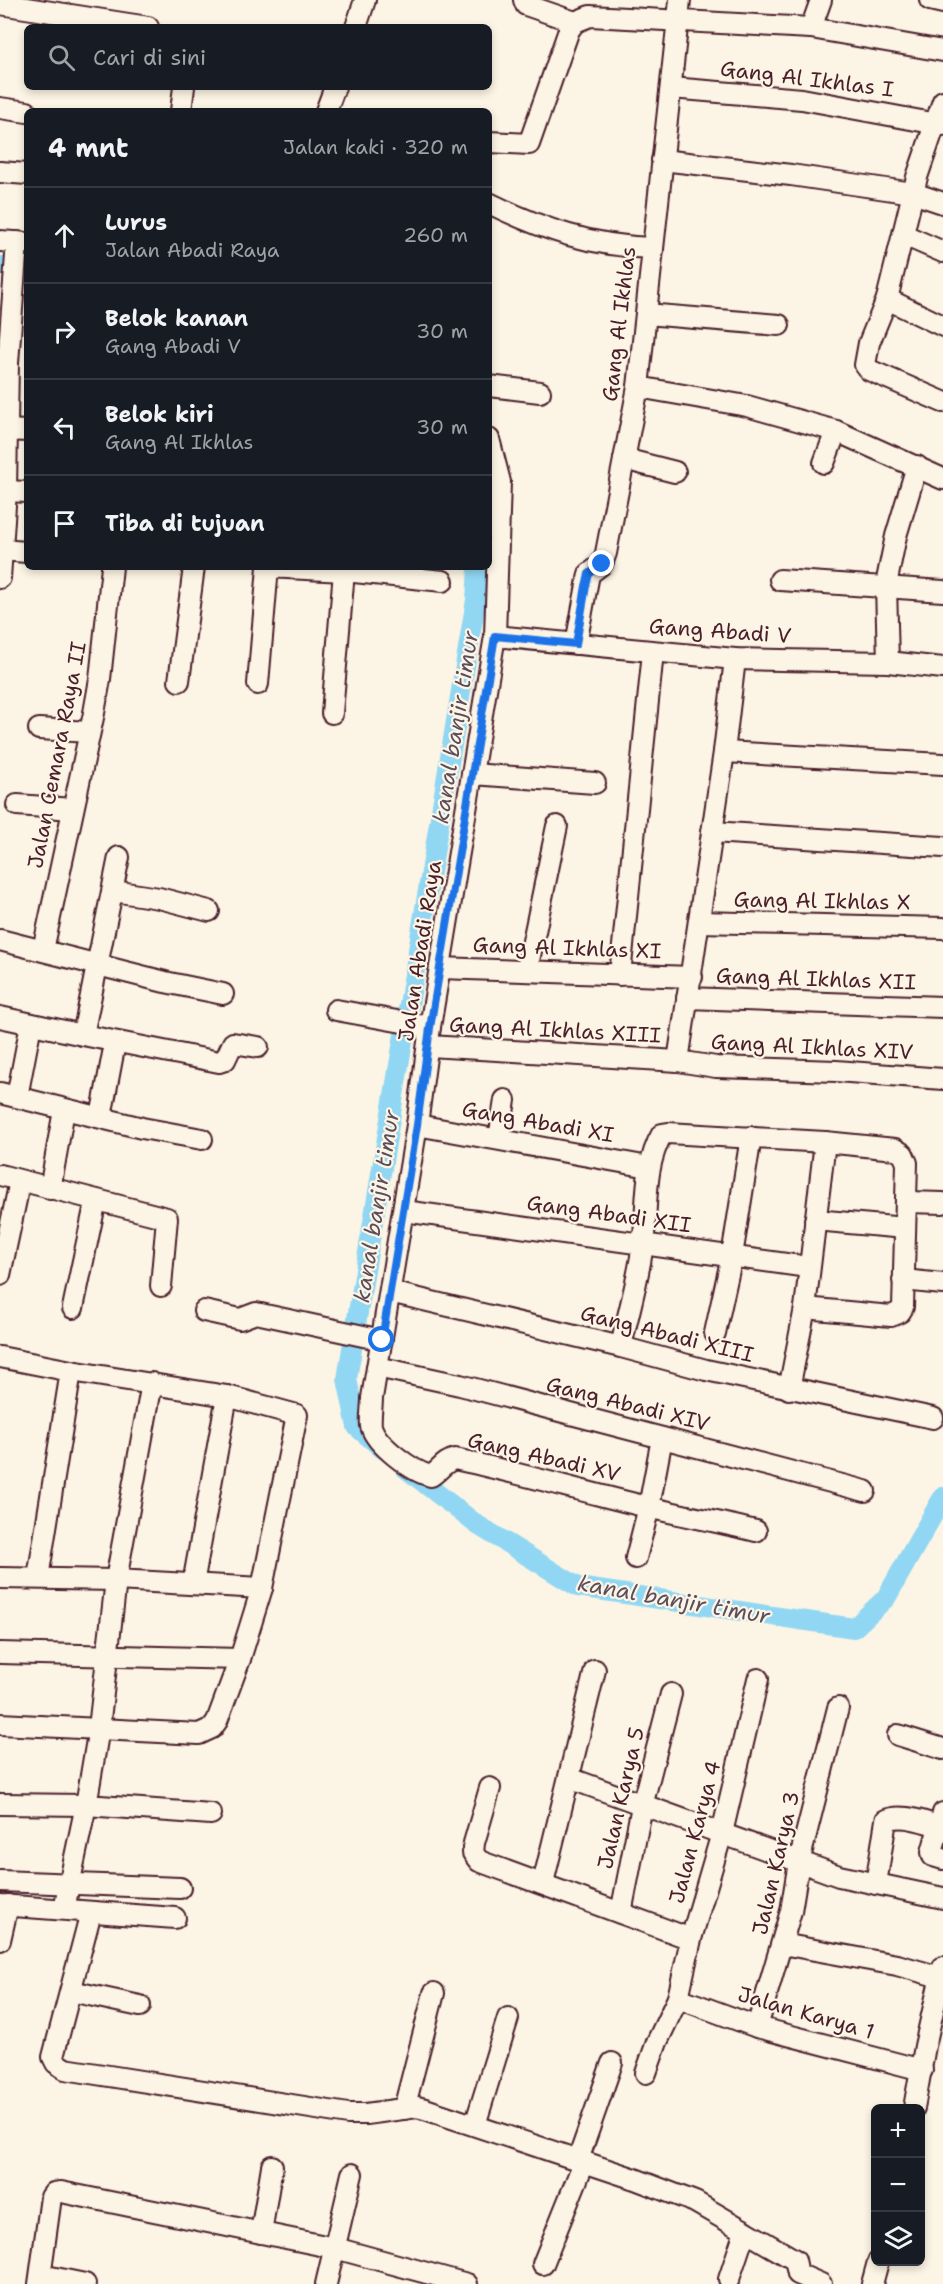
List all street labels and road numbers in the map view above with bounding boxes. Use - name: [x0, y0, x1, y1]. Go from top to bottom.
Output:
- street label: Gang Al Ikhlas I: [719, 54, 895, 104]
- street label: Gang Al Ikhlas: [596, 245, 642, 403]
- street label: Gang Abadi V: [648, 612, 792, 650]
- street label: Jalan Cemara Raya II: [21, 639, 93, 871]
- street label: Jalan Abadi Raya: [392, 858, 448, 1044]
- street label: Gang Al Ikhlas X: [733, 885, 911, 917]
- street label: Gang Al Ikhlas XI: [472, 931, 662, 965]
- street label: Gang Al Ikhlas XII: [715, 962, 917, 996]
- street label: Gang Al Ikhlas XIII: [448, 1010, 662, 1050]
- street label: Gang Al Ikhlas XIV: [710, 1028, 914, 1066]
- street label: Gang Abadi XI: [460, 1095, 616, 1149]
- street label: Gang Abadi XII: [525, 1189, 693, 1239]
- street label: Gang Abadi XIII: [577, 1299, 757, 1369]
- street label: Gang Abadi XIV: [543, 1370, 713, 1438]
- street label: Gang Abadi XV: [465, 1426, 623, 1488]
- street label: Jalan Karya 5: [591, 1724, 651, 1872]
- street label: Jalan Karya 4: [662, 1758, 728, 1906]
- street label: Jalan Karya 3: [746, 1788, 806, 1938]
- street label: Jalan Karya 1: [734, 1980, 878, 2046]

